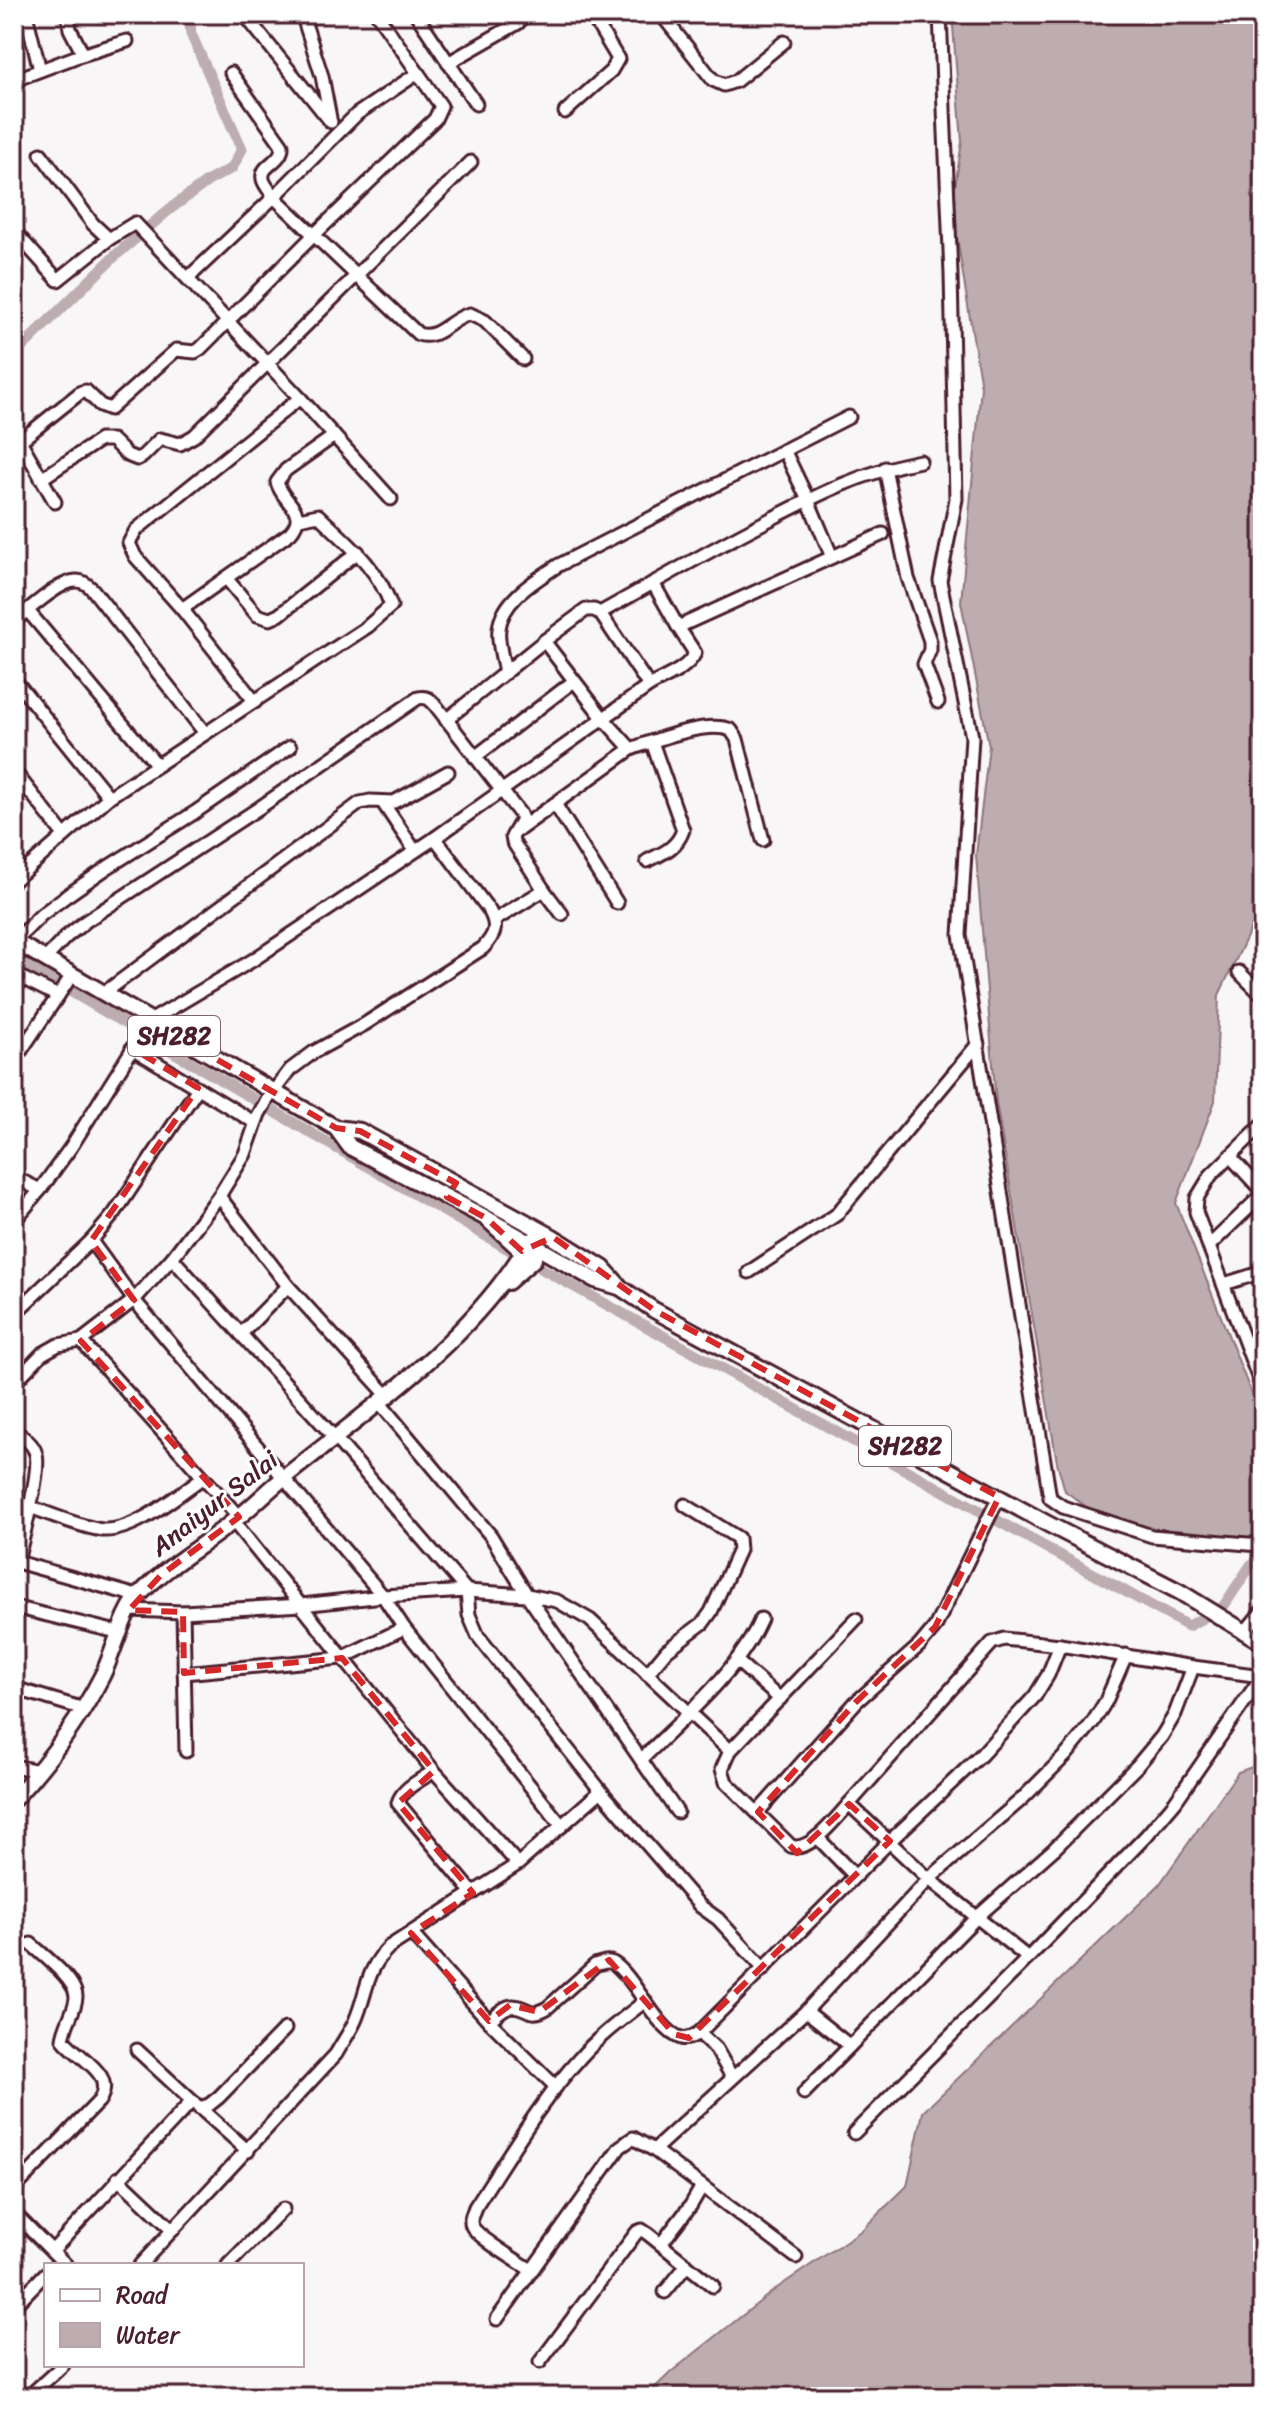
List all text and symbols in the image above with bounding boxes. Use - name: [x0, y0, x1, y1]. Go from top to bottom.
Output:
- road number: SH282: [128, 1016, 220, 1056]
- road number: SH282: [859, 1426, 951, 1466]
- street label: Anaiyur Salai: [139, 1437, 289, 1569]
- legend: [44, 2263, 304, 2367]
- text: Road: [116, 2274, 170, 2316]
- text: Water: [116, 2314, 181, 2356]

